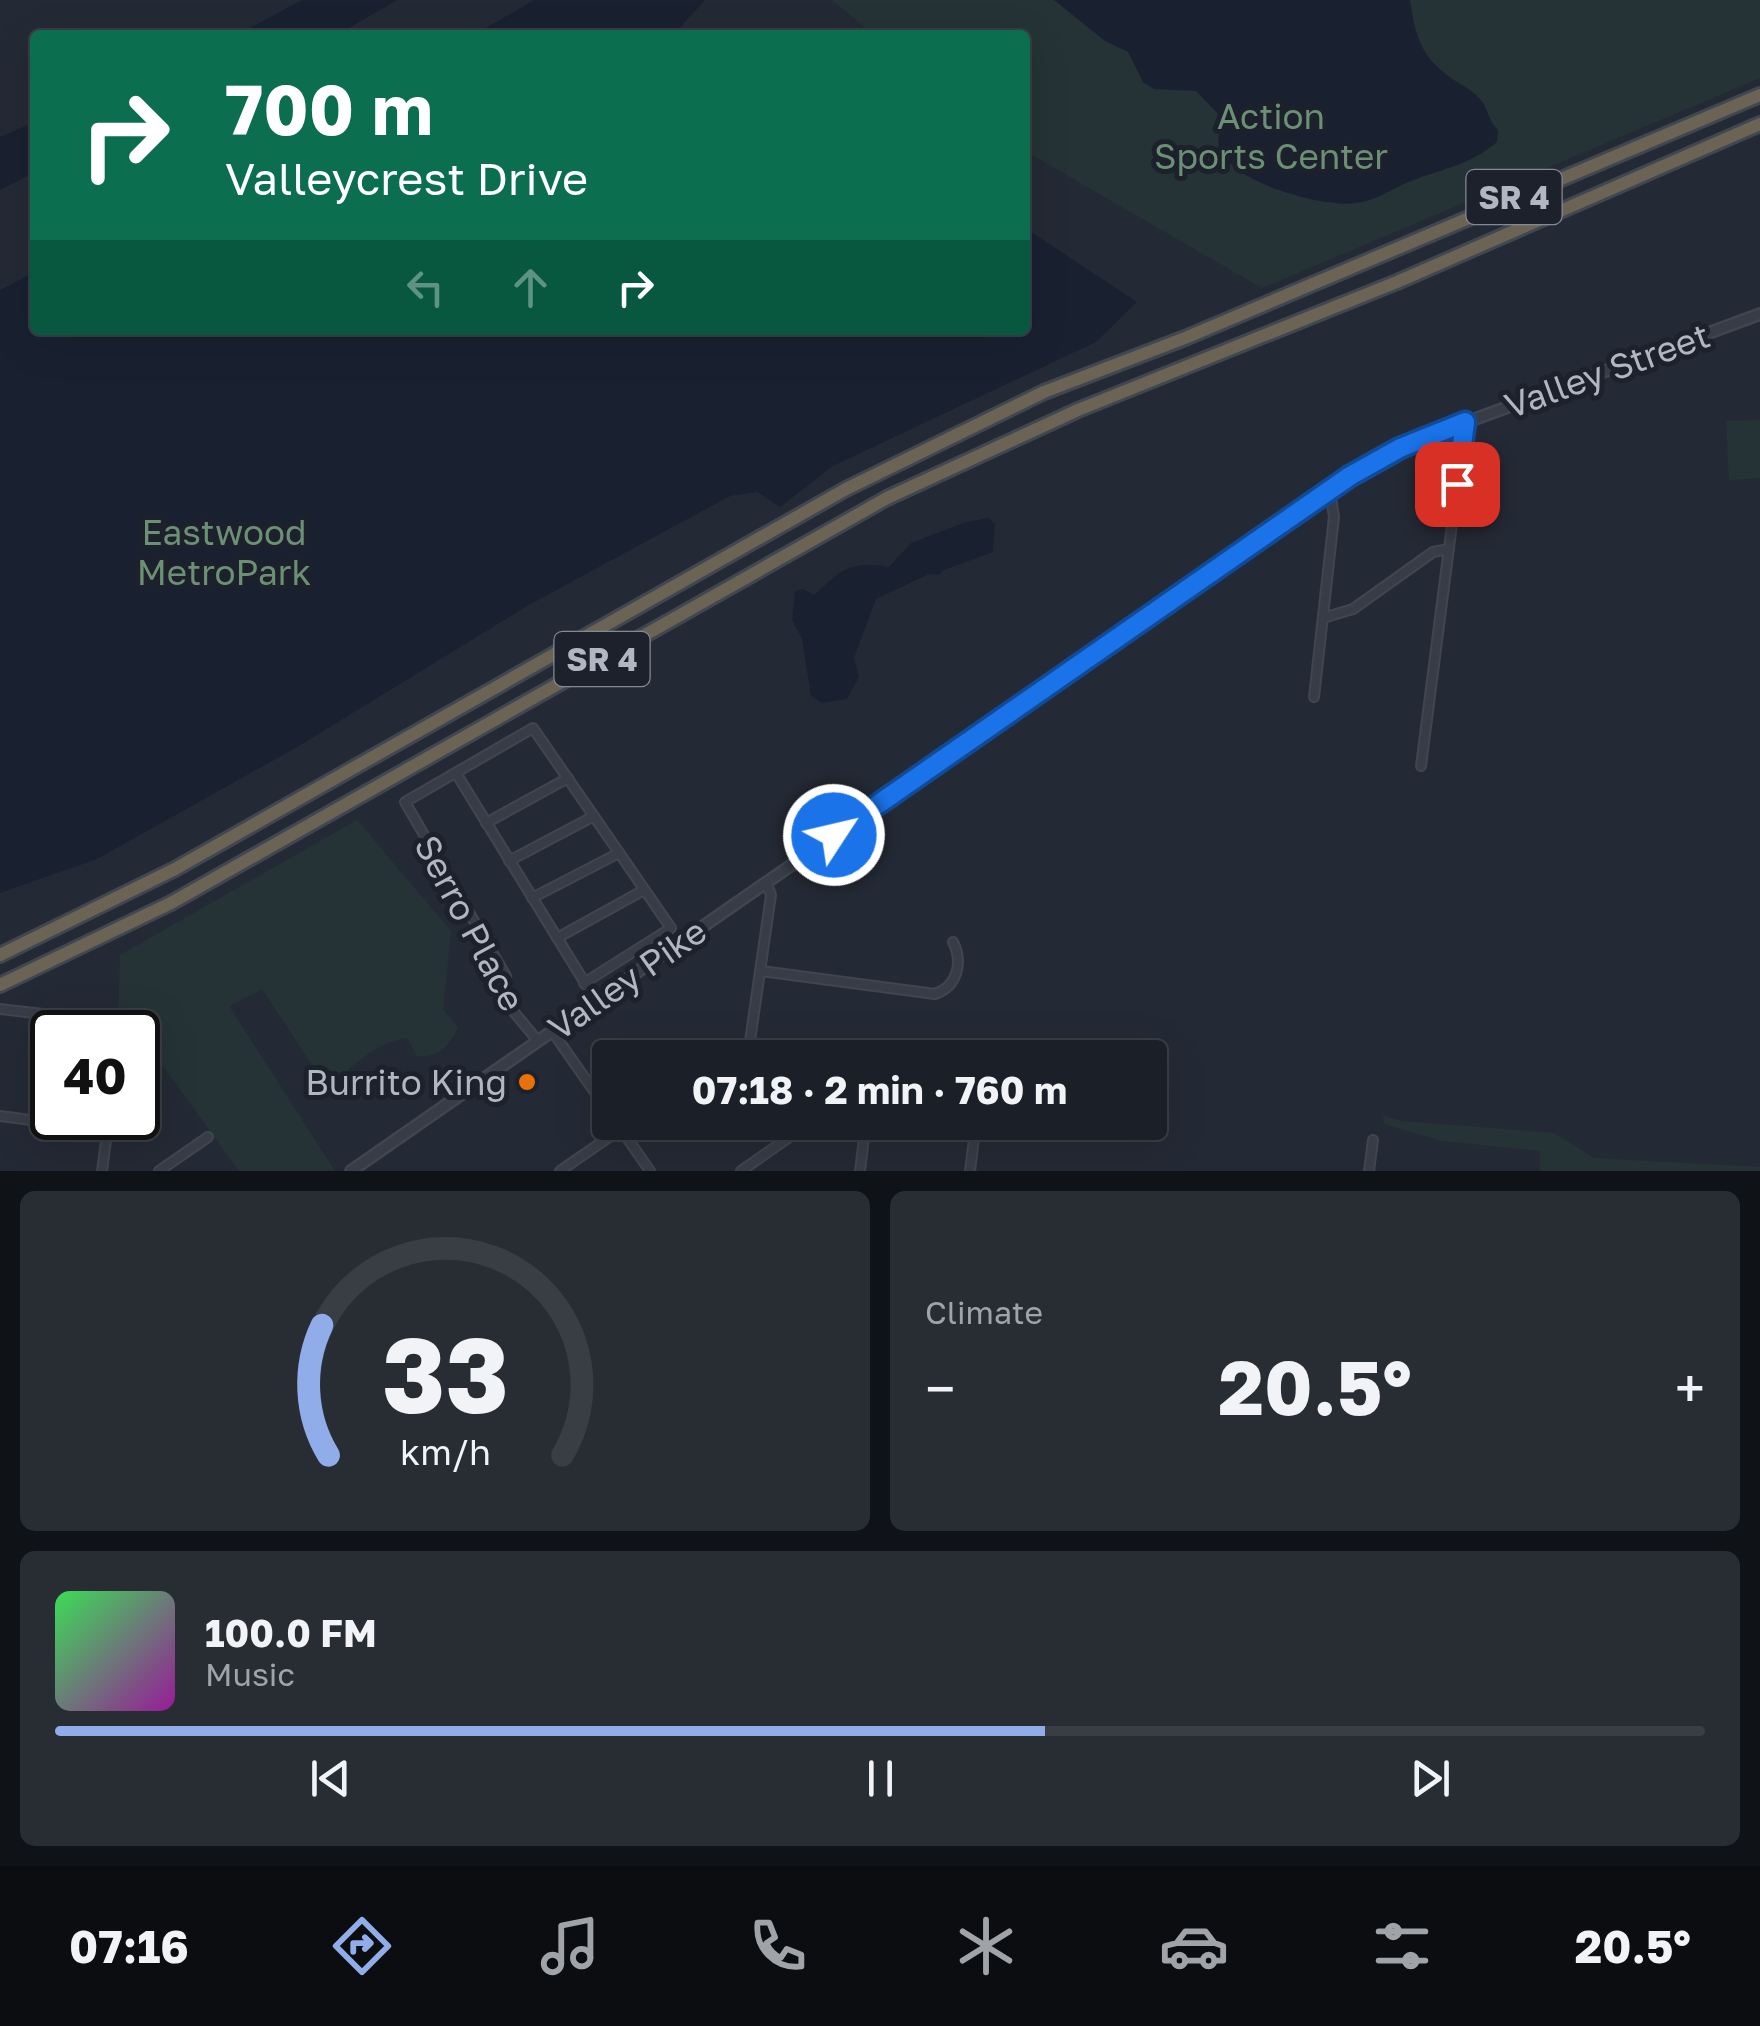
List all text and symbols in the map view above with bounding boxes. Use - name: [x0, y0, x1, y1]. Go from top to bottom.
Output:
- text: 700 m: [225, 66, 433, 150]
- icon: right: [60, 70, 190, 200]
- park label: Action Sports Center: [1154, 95, 1388, 177]
- text: Valleycrest Drive: [225, 151, 588, 205]
- road number: SR 4: [1466, 170, 1562, 224]
- icon: left: [398, 260, 453, 315]
- icon: ahead: [503, 260, 558, 315]
- icon: right: [608, 260, 663, 315]
- street label: Valley Street: [1499, 314, 1715, 426]
- pin: [1415, 442, 1500, 527]
- icon: arrive: [1430, 457, 1485, 512]
- park label: Eastwood MetroPark: [137, 511, 311, 593]
- road number: SR 4: [554, 632, 650, 686]
- position arrow: [782, 783, 886, 887]
- street label: Serro Place: [406, 828, 534, 1018]
- street label: Valley Pike: [540, 909, 714, 1049]
- speed limit sign: 40: [30, 1010, 160, 1140]
- place label: Burrito King: [305, 1061, 507, 1103]
- text: 07:18 · 2 min · 760 m: [692, 1067, 1067, 1112]
- marker: Burrito King: [516, 1071, 538, 1093]
- text: Climate: [925, 1293, 1043, 1331]
- text: 33: [382, 1311, 508, 1436]
- text: 20.5°: [1218, 1341, 1412, 1432]
- text: −: [925, 1355, 955, 1421]
- text: +: [1675, 1355, 1705, 1421]
- text: km/h: [400, 1430, 490, 1473]
- text: 100.0 FM: [205, 1610, 377, 1655]
- text: Music: [205, 1655, 295, 1693]
- icon: previous: [303, 1751, 358, 1806]
- icon: pause: [853, 1751, 908, 1806]
- icon: next: [1403, 1751, 1458, 1806]
- icon: directions: [327, 1911, 397, 1981]
- icon: music: [535, 1911, 605, 1981]
- icon: phone: [743, 1911, 813, 1981]
- icon: climate: [951, 1911, 1021, 1981]
- icon: car: [1159, 1911, 1229, 1981]
- icon: filters: [1367, 1911, 1437, 1981]
- text: 07:16: [69, 1919, 189, 1973]
- text: 20.5°: [1575, 1919, 1691, 1973]

